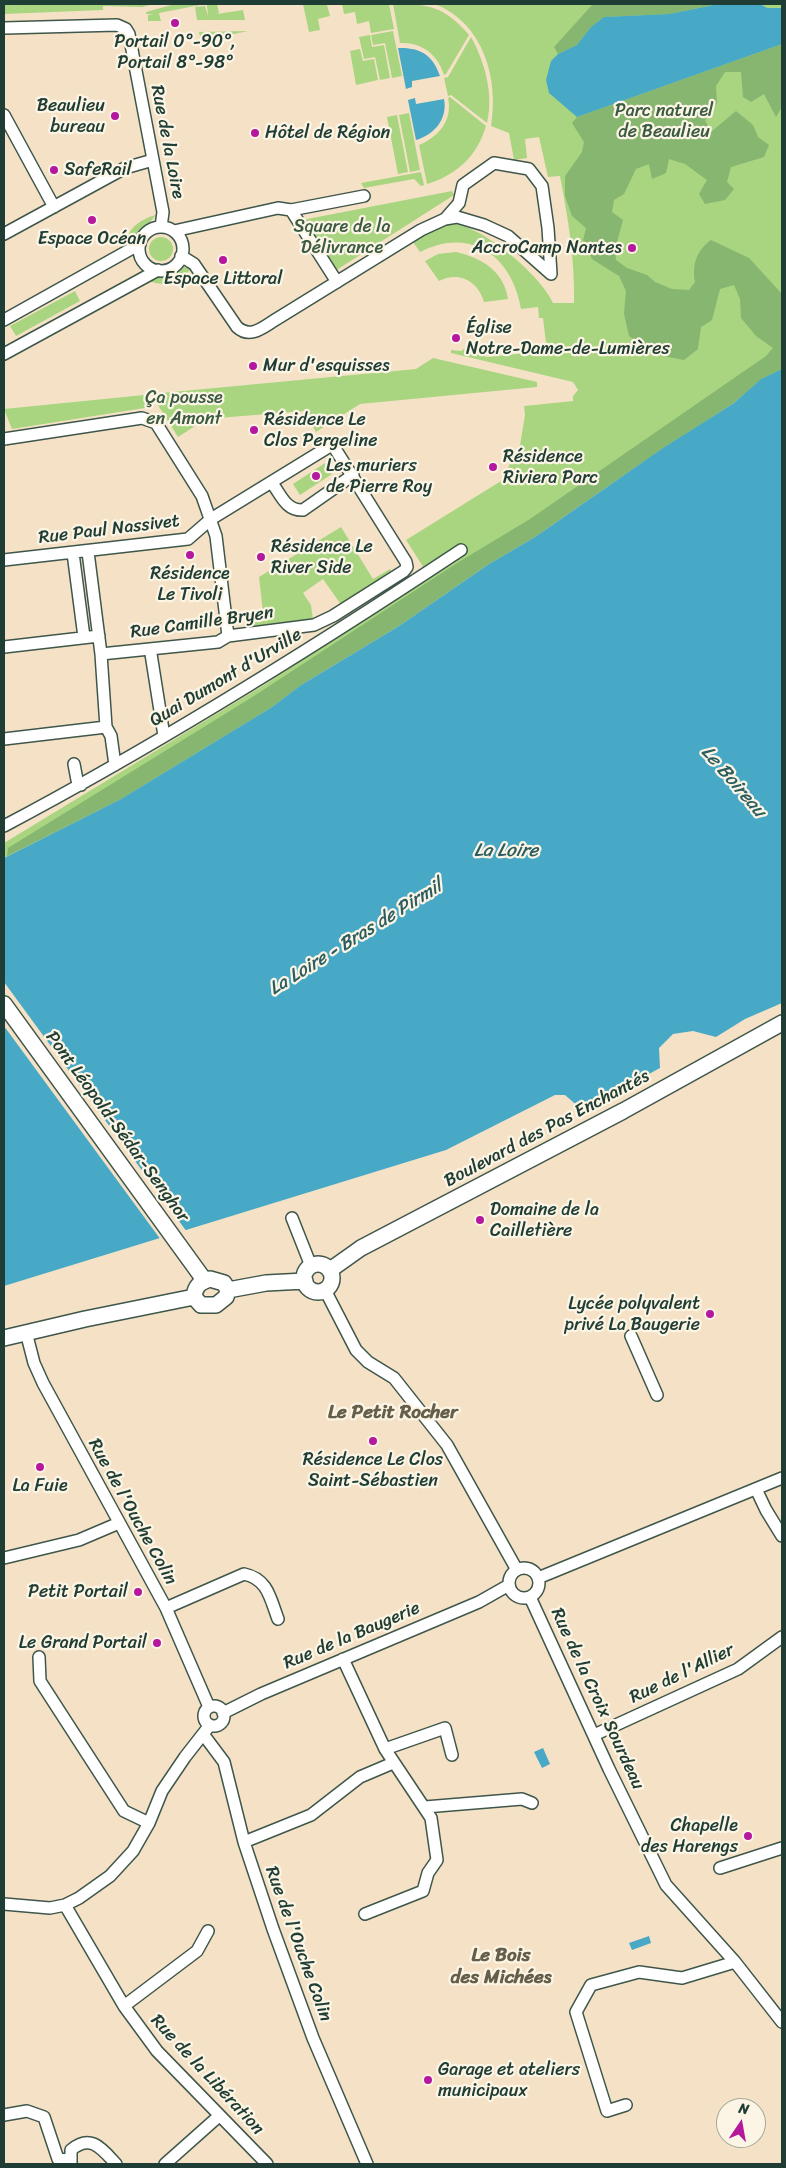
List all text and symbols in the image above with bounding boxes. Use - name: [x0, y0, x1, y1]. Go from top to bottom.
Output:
- marker: Portail 0°-90°, Portail 8°-98°: [169, 17, 181, 29]
- place label: Portail 0°-90°, Portail 8°-98°: [114, 31, 236, 74]
- street label: Rue de la Loire: [145, 83, 189, 201]
- place label: Beaulieu bureau: [37, 95, 105, 138]
- park label: Parc naturel de Beaulieu: [615, 100, 713, 142]
- marker: Beaulieu bureau: [109, 110, 121, 122]
- place label: Hôtel de Région: [265, 122, 390, 144]
- marker: Hôtel de Région: [249, 127, 261, 139]
- place label: SafeRail: [64, 159, 132, 181]
- marker: SafeRail: [48, 164, 60, 176]
- marker: Espace Océan: [86, 214, 98, 226]
- park label: Square de la Délivrance: [293, 216, 391, 258]
- place label: Espace Océan: [38, 228, 146, 250]
- place label: AccroCamp Nantes: [472, 237, 622, 259]
- marker: AccroCamp Nantes: [626, 242, 638, 254]
- marker: Espace Littoral: [217, 254, 229, 266]
- place label: Espace Littoral: [164, 268, 282, 290]
- place label: Église Notre-Dame-de-Lumières: [466, 317, 670, 359]
- marker: Église Notre-Dame-de-Lumières: [450, 332, 462, 344]
- place label: Mur d'esquisses: [263, 355, 390, 377]
- marker: Mur d'esquisses: [247, 360, 259, 372]
- park label: Ça pousse en Amont: [145, 387, 223, 429]
- place label: Résidence Le Clos Pergeline: [264, 409, 377, 452]
- marker: Résidence Le Clos Pergeline: [248, 424, 260, 436]
- place label: Résidence Riviera Parc: [503, 446, 598, 488]
- place label: Les muriers de Pierre Roy: [326, 455, 432, 498]
- marker: Résidence Riviera Parc: [487, 461, 499, 473]
- marker: Les muriers de Pierre Roy: [310, 470, 322, 482]
- street label: Rue Paul Nassivet: [37, 511, 181, 549]
- place label: Résidence Le River Side: [271, 536, 373, 578]
- marker: Résidence Le Tivoli: [184, 549, 196, 561]
- marker: Résidence Le River Side: [255, 551, 267, 563]
- place label: Résidence Le Tivoli: [150, 563, 230, 606]
- street label: Rue Camille Bryen: [129, 602, 275, 644]
- street label: Quai Dumont d'Urville: [146, 624, 306, 732]
- water label: Le Boireau: [696, 742, 770, 822]
- water label: La Loire: [474, 840, 538, 862]
- water label: La Loire - Bras de Pirmil: [265, 875, 447, 1001]
- street label: Pont Léopold-Sédar-Senghor: [40, 1027, 194, 1227]
- street label: Boulevard des Pas Enchantés: [441, 1066, 653, 1192]
- place label: Domaine de la Cailletière: [490, 1199, 599, 1242]
- marker: Domaine de la Cailletière: [474, 1214, 486, 1226]
- place label: Lycée polyvalent privé La Baugerie: [564, 1293, 700, 1336]
- marker: Lycée polyvalent privé La Baugerie: [704, 1308, 716, 1320]
- district label: Le Petit Rocher: [328, 1402, 458, 1424]
- street label: Rue de l'Ouche Colin: [83, 1435, 181, 1589]
- marker: Résidence Le Clos Saint-Sébastien: [367, 1435, 379, 1447]
- place label: Résidence Le Clos Saint-Sébastien: [303, 1449, 443, 1492]
- marker: La Fuie: [34, 1461, 46, 1473]
- place label: La Fuie: [12, 1475, 68, 1497]
- place label: Petit Portail: [28, 1581, 128, 1603]
- marker: Petit Portail: [132, 1586, 144, 1598]
- street label: Rue de la Baugerie: [281, 1598, 423, 1674]
- street label: Rue de la Croix Sourdeau: [545, 1605, 649, 1793]
- place label: Le Grand Portail: [19, 1632, 147, 1654]
- marker: Le Grand Portail: [151, 1637, 163, 1649]
- street label: Rue de l'Allier: [626, 1639, 738, 1709]
- place label: Chapelle des Harengs: [641, 1815, 738, 1858]
- marker: Chapelle des Harengs: [742, 1830, 754, 1842]
- street label: Rue de l'Ouche Colin: [260, 1863, 336, 2025]
- district label: Le Bois des Michées: [451, 1945, 551, 1989]
- street label: Rue de la Libération: [146, 2010, 268, 2140]
- place label: Garage et ateliers municipaux: [438, 2059, 580, 2102]
- marker: Garage et ateliers municipaux: [422, 2074, 434, 2086]
- text: N: [737, 2096, 751, 2122]
- north arrow: [716, 2098, 766, 2148]

